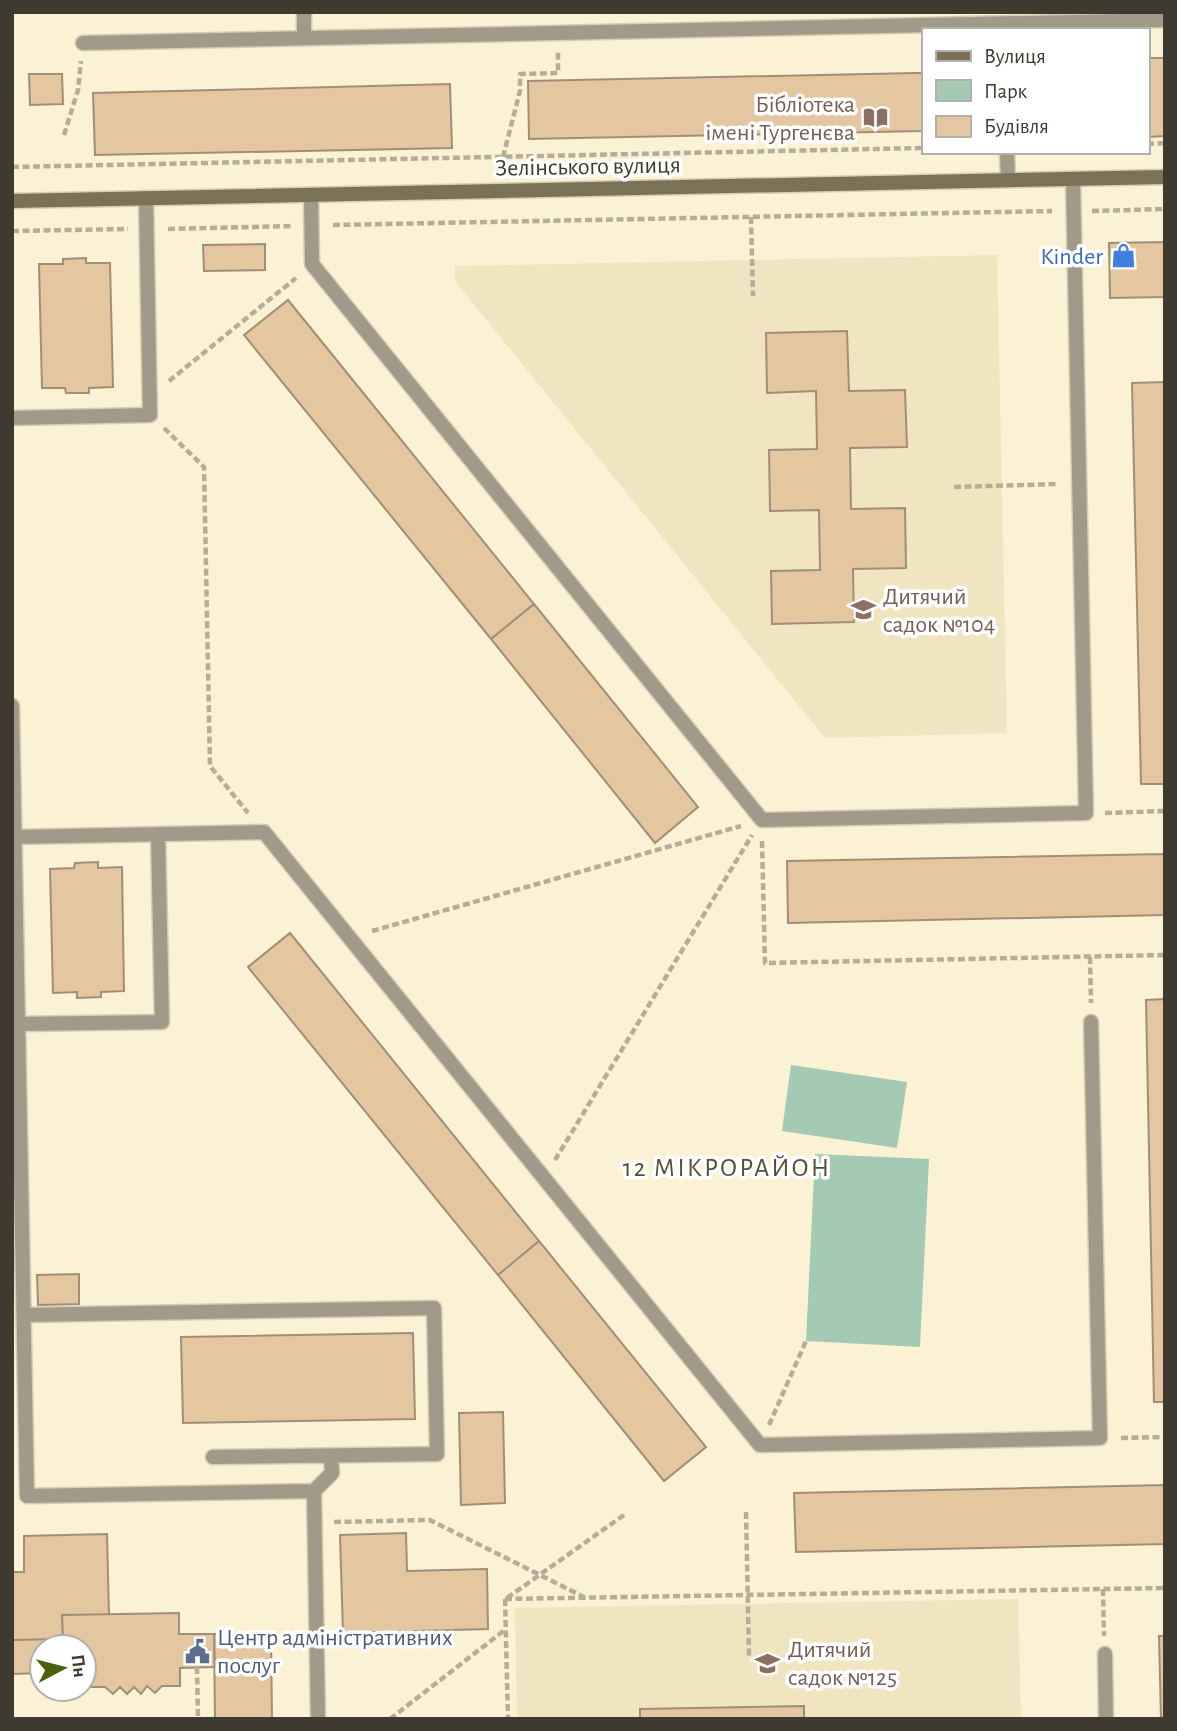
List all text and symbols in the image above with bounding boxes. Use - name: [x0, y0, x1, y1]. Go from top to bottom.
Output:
- legend: [922, 28, 1149, 154]
- text: Вулиця: [984, 46, 1046, 67]
- text: Парк: [984, 81, 1028, 102]
- place label: Бібліотека імені Тургенєва: [705, 93, 855, 145]
- library icon: Бібліотека імені Тургенєва: [861, 104, 889, 132]
- text: Будівля: [984, 116, 1049, 137]
- street label: Зелінського вулиця: [495, 153, 681, 181]
- shop icon: Kinder: [1109, 242, 1137, 270]
- place label: Kinder: [1040, 245, 1103, 269]
- place label: Дитячий садок №104: [883, 585, 995, 637]
- school or university icon: Дитячий садок №104: [849, 596, 877, 624]
- district label: 12 МІКРОРАЙОН: [623, 1155, 831, 1181]
- place label: Центр адміністративних послуг: [217, 1626, 453, 1678]
- north arrow: [28, 1633, 98, 1703]
- public building icon: Центр адміністративних послуг: [183, 1637, 211, 1665]
- place label: Дитячий садок №125: [788, 1638, 897, 1690]
- school or university icon: Дитячий садок №125: [754, 1649, 782, 1677]
- text: Пн: [68, 1653, 89, 1679]

